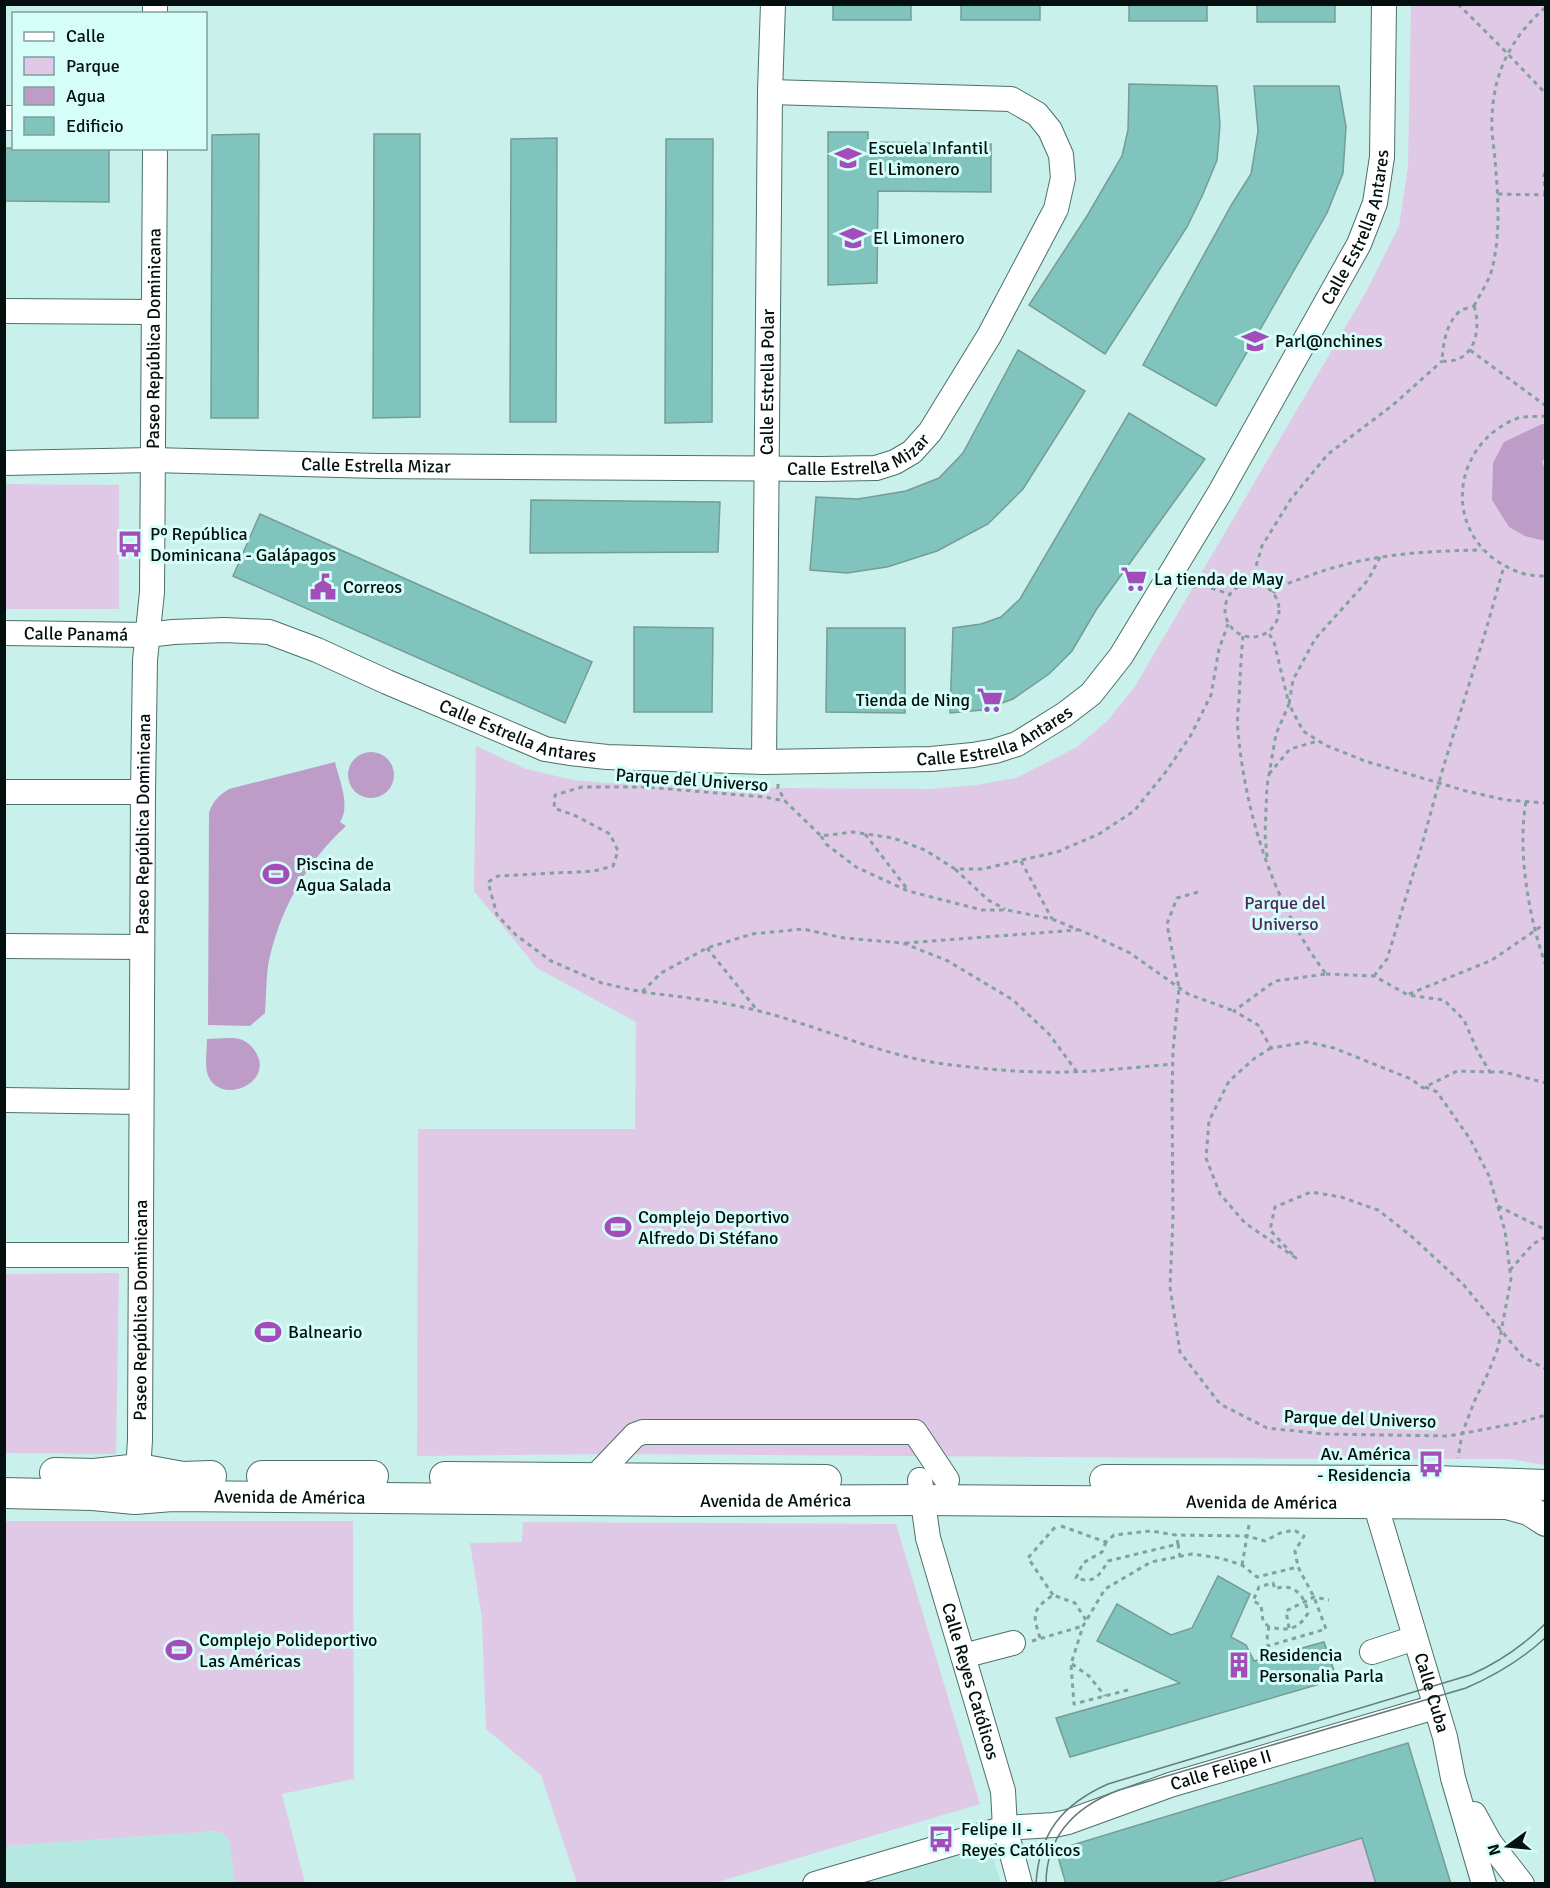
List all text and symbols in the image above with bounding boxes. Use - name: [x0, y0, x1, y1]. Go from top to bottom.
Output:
- legend: [12, 12, 207, 150]
- text: Calle: [66, 25, 105, 47]
- text: Parque: [66, 55, 120, 77]
- text: Agua: [66, 85, 105, 107]
- text: Edificio: [66, 115, 124, 137]
- place label: Escuela Infantil El Limonero: [868, 137, 988, 180]
- school or university icon: Escuela Infantil El Limonero: [833, 143, 863, 173]
- street label: Calle Estrella Antares: [1316, 149, 1393, 309]
- school or university icon: El Limonero: [838, 223, 868, 253]
- place label: El Limonero: [873, 227, 965, 249]
- street label: Paseo República Dominicana: [142, 228, 165, 449]
- street label: Calle Estrella Polar: [756, 308, 779, 455]
- school or university icon: Parl@nchines: [1240, 326, 1270, 356]
- place label: Parl@nchines: [1275, 330, 1383, 352]
- street label: Calle Estrella Mizar: [787, 429, 934, 480]
- street label: Calle Estrella Mizar: [301, 453, 451, 478]
- place label: Pº República Dominicana - Galápagos: [150, 523, 336, 566]
- bus stop icon: Pº República Dominicana - Galápagos: [115, 529, 145, 559]
- supermarket icon: La tienda de May: [1119, 564, 1149, 594]
- place label: La tienda de May: [1154, 568, 1284, 590]
- public building icon: Correos: [308, 572, 338, 602]
- place label: Correos: [343, 576, 402, 598]
- street label: Calle Panamá: [24, 622, 128, 646]
- supermarket icon: Tienda de Ning: [975, 685, 1005, 715]
- place label: Tienda de Ning: [856, 689, 970, 711]
- street label: Calle Estrella Antares: [436, 694, 598, 767]
- street label: Calle Estrella Antares: [916, 701, 1077, 770]
- street label: Paseo República Dominicana: [131, 713, 155, 935]
- street label: Parque del Universo: [615, 764, 769, 796]
- place label: Piscina de Agua Salada: [296, 853, 391, 896]
- sports icon: Piscina de Agua Salada: [261, 859, 291, 889]
- park label: Parque del Universo: [1244, 892, 1326, 935]
- street label: Paseo República Dominicana: [129, 1200, 152, 1421]
- place label: Complejo Deportivo Alfredo Di Stéfano: [638, 1206, 789, 1249]
- sports icon: Complejo Deportivo Alfredo Di Stéfano: [603, 1212, 633, 1242]
- sports icon: Balneario: [253, 1317, 283, 1347]
- place label: Balneario: [288, 1321, 362, 1343]
- street label: Parque del Universo: [1283, 1405, 1437, 1433]
- place label: Av. América - Residencia: [1317, 1443, 1411, 1486]
- bus stop icon: Av. América - Residencia: [1416, 1449, 1446, 1479]
- street label: Avenida de América: [214, 1485, 365, 1509]
- street label: Avenida de América: [700, 1489, 851, 1512]
- street label: Avenida de América: [1186, 1491, 1337, 1514]
- street label: Calle Reyes Católicos: [937, 1600, 1004, 1762]
- place label: Complejo Polideportivo Las Américas: [199, 1629, 377, 1672]
- sports icon: Complejo Polideportivo Las Américas: [164, 1635, 194, 1665]
- place label: Residencia Personalia Parla: [1259, 1644, 1384, 1687]
- building icon: Residencia Personalia Parla: [1224, 1650, 1254, 1680]
- street label: Calle Cuba: [1409, 1650, 1454, 1735]
- street label: Calle Felipe II: [1168, 1745, 1274, 1795]
- north arrow: [1478, 1816, 1538, 1876]
- place label: Felipe II - Reyes Católicos: [961, 1818, 1080, 1861]
- bus stop icon: Felipe II - Reyes Católicos: [926, 1824, 956, 1854]
- text: N: [1483, 1842, 1506, 1858]

